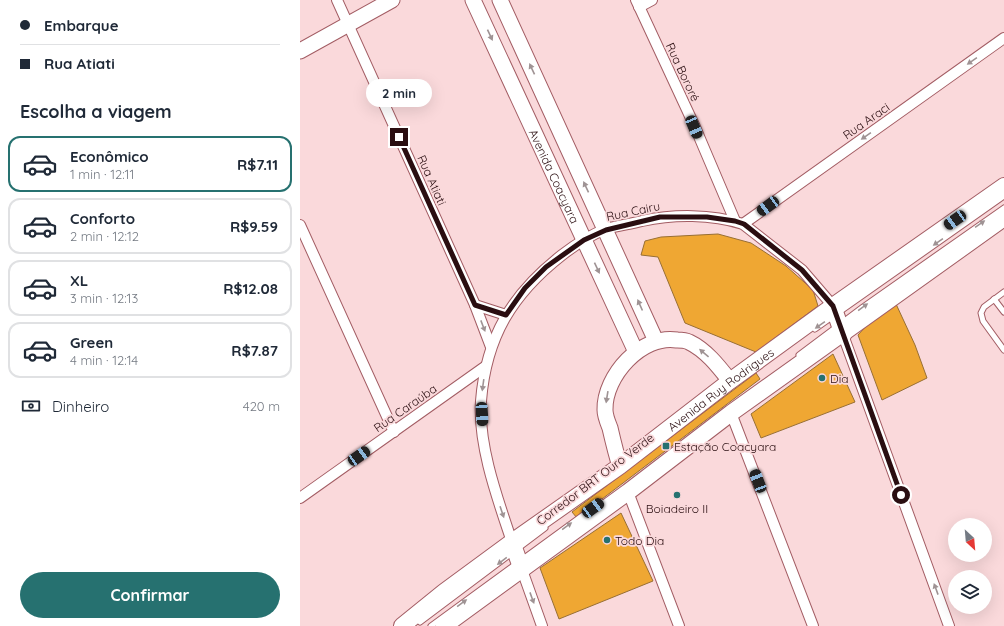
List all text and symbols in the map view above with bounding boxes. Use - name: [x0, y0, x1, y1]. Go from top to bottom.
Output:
- text: Embarque: [44, 16, 119, 35]
- one-way arrow: [487, 30, 493, 41]
- street label: Rua Bororé: [663, 40, 703, 104]
- text: Rua Atiati: [44, 54, 115, 73]
- one-way arrow: [967, 57, 978, 65]
- one-way arrow: [528, 62, 534, 74]
- callout: 2 min: [366, 79, 432, 107]
- text: 2 min: [382, 85, 416, 101]
- street label: Rua Araci: [840, 99, 892, 143]
- text: Escolha a viagem: [20, 100, 172, 123]
- car: [684, 114, 704, 140]
- street label: Avenida Coacyara: [526, 126, 583, 226]
- route end: [390, 128, 408, 146]
- one-way arrow: [861, 132, 872, 140]
- icon: car: [22, 146, 58, 182]
- text: Econômico: [70, 147, 149, 166]
- street label: Rua Atiati: [414, 152, 450, 208]
- text: R$7.11: [237, 155, 278, 174]
- text: 1 min · 12:11: [70, 166, 134, 182]
- one-way arrow: [583, 181, 589, 192]
- car: [755, 194, 781, 218]
- street label: Rua Cairu: [605, 198, 661, 224]
- icon: car: [22, 208, 58, 244]
- car: [942, 208, 968, 232]
- text: Conforto: [70, 209, 135, 228]
- text: R$9.59: [230, 217, 278, 236]
- one-way arrow: [975, 220, 986, 228]
- text: 2 min · 12:12: [70, 228, 139, 244]
- one-way arrow: [933, 238, 943, 246]
- one-way arrow: [595, 262, 601, 274]
- icon: car: [22, 270, 58, 306]
- text: XL: [70, 271, 88, 290]
- text: R$12.08: [223, 279, 278, 298]
- text: 3 min · 12:13: [70, 290, 138, 306]
- one-way arrow: [637, 300, 643, 311]
- one-way arrow: [857, 303, 868, 311]
- one-way arrow: [480, 320, 486, 332]
- one-way arrow: [815, 321, 825, 329]
- icon: car: [22, 332, 58, 368]
- text: Green: [70, 333, 113, 352]
- text: R$7.87: [231, 341, 278, 360]
- street label: Avenida Ruy Rodrigues: [664, 344, 777, 434]
- one-way arrow: [699, 348, 710, 357]
- text: 4 min · 12:14: [70, 352, 138, 368]
- place label: Dia: [830, 371, 848, 386]
- marker: Dia: [817, 373, 827, 383]
- one-way arrow: [480, 378, 486, 391]
- street label: Rua Caraúba: [371, 381, 439, 435]
- one-way arrow: [604, 391, 610, 403]
- icon: cash: [20, 395, 42, 417]
- text: Dinheiro: [52, 397, 109, 416]
- text: 420 m: [243, 398, 280, 414]
- car: [475, 402, 489, 426]
- street label: Corredor BRT Ouro Verde: [533, 430, 657, 528]
- place label: Estação Coacyara: [674, 439, 776, 454]
- marker: Estação Coacyara: [661, 441, 671, 451]
- car: [346, 444, 372, 468]
- car: [748, 468, 768, 494]
- route start: [892, 486, 910, 504]
- marker: Boiadeiro II: [672, 490, 682, 500]
- car: [580, 496, 606, 520]
- place label: Boiadeiro II: [646, 501, 708, 516]
- one-way arrow: [499, 506, 505, 518]
- north arrow: [948, 518, 992, 562]
- map controls: [948, 518, 992, 614]
- one-way arrow: [562, 522, 572, 530]
- place label: Todo Dia: [615, 533, 664, 548]
- marker: Todo Dia: [602, 535, 612, 545]
- one-way arrow: [496, 557, 507, 565]
- button: layers: [948, 570, 992, 614]
- button: Confirmar: [20, 572, 280, 618]
- one-way arrow: [932, 583, 938, 595]
- one-way arrow: [529, 592, 535, 604]
- one-way arrow: [457, 599, 467, 607]

